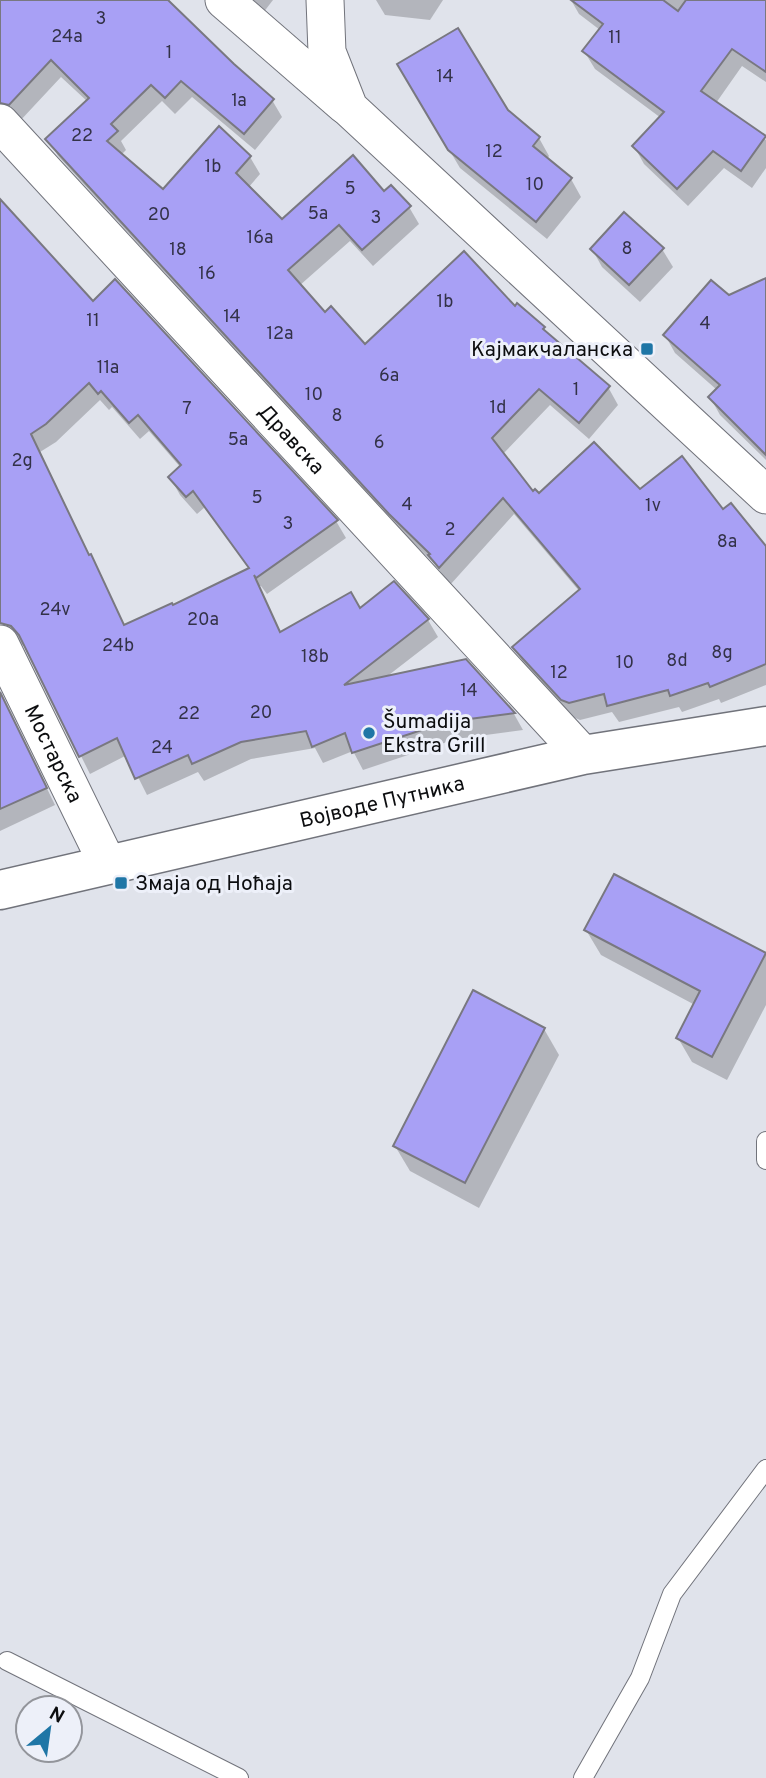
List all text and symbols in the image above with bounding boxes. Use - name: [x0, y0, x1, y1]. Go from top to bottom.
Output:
- house number: 3: [96, 8, 106, 31]
- house number: 24a: [51, 26, 83, 49]
- house number: 11: [608, 27, 622, 50]
- house number: 1: [166, 42, 172, 65]
- house number: 14: [436, 66, 454, 89]
- house number: 1a: [231, 90, 247, 113]
- house number: 22: [71, 125, 93, 148]
- house number: 12: [485, 141, 503, 164]
- house number: 1b: [205, 156, 221, 179]
- house number: 10: [526, 174, 544, 197]
- house number: 5: [344, 178, 356, 201]
- house number: 5a: [308, 203, 328, 226]
- house number: 20: [148, 204, 170, 227]
- house number: 3: [371, 207, 381, 230]
- house number: 16a: [247, 227, 273, 250]
- house number: 8: [622, 238, 633, 261]
- house number: 18: [169, 239, 187, 262]
- house number: 16: [198, 263, 216, 286]
- house number: 1b: [437, 291, 453, 314]
- house number: 14: [223, 306, 241, 329]
- house number: 11: [86, 310, 100, 333]
- house number: 4: [699, 313, 711, 336]
- house number: 12a: [266, 323, 294, 346]
- place label: Кајмакчаланска: [471, 337, 633, 364]
- marker: Кајмакчаланска: [639, 341, 655, 357]
- house number: 11a: [97, 357, 119, 380]
- house number: 6a: [379, 365, 399, 388]
- house number: 1: [573, 379, 579, 402]
- house number: 10: [305, 384, 323, 407]
- house number: 1d: [490, 397, 506, 420]
- house number: 7: [182, 398, 192, 421]
- street label: Дравска: [251, 399, 330, 481]
- house number: 8: [332, 405, 343, 428]
- house number: 5a: [228, 429, 248, 452]
- house number: 6: [374, 432, 384, 455]
- house number: 2g: [11, 450, 33, 473]
- house number: 5: [251, 487, 263, 510]
- house number: 4: [401, 494, 413, 517]
- house number: 1v: [645, 495, 661, 518]
- house number: 3: [283, 513, 293, 536]
- house number: 2: [444, 519, 456, 542]
- house number: 8a: [717, 531, 737, 554]
- house number: 24v: [40, 599, 70, 622]
- house number: 20a: [187, 609, 219, 632]
- house number: 24b: [102, 635, 134, 658]
- house number: 8g: [711, 642, 733, 665]
- house number: 18b: [301, 646, 329, 669]
- house number: 8d: [666, 650, 688, 673]
- house number: 10: [616, 652, 634, 675]
- house number: 12: [550, 662, 568, 685]
- house number: 14: [460, 680, 478, 703]
- street label: Мостарска: [17, 701, 88, 808]
- house number: 20: [250, 702, 272, 725]
- house number: 22: [178, 703, 200, 726]
- place label: Šumadija Ekstra Grill: [383, 708, 486, 760]
- marker: Šumadija Ekstra Grill: [361, 725, 377, 741]
- house number: 24: [151, 737, 173, 760]
- street label: Војводе Путника: [297, 771, 467, 835]
- place label: Змаја од Ноћаја: [135, 871, 293, 898]
- marker: Змаја од Ноћаја: [113, 875, 129, 891]
- north arrow: [14, 1694, 84, 1764]
- text: N: [44, 1702, 68, 1730]

